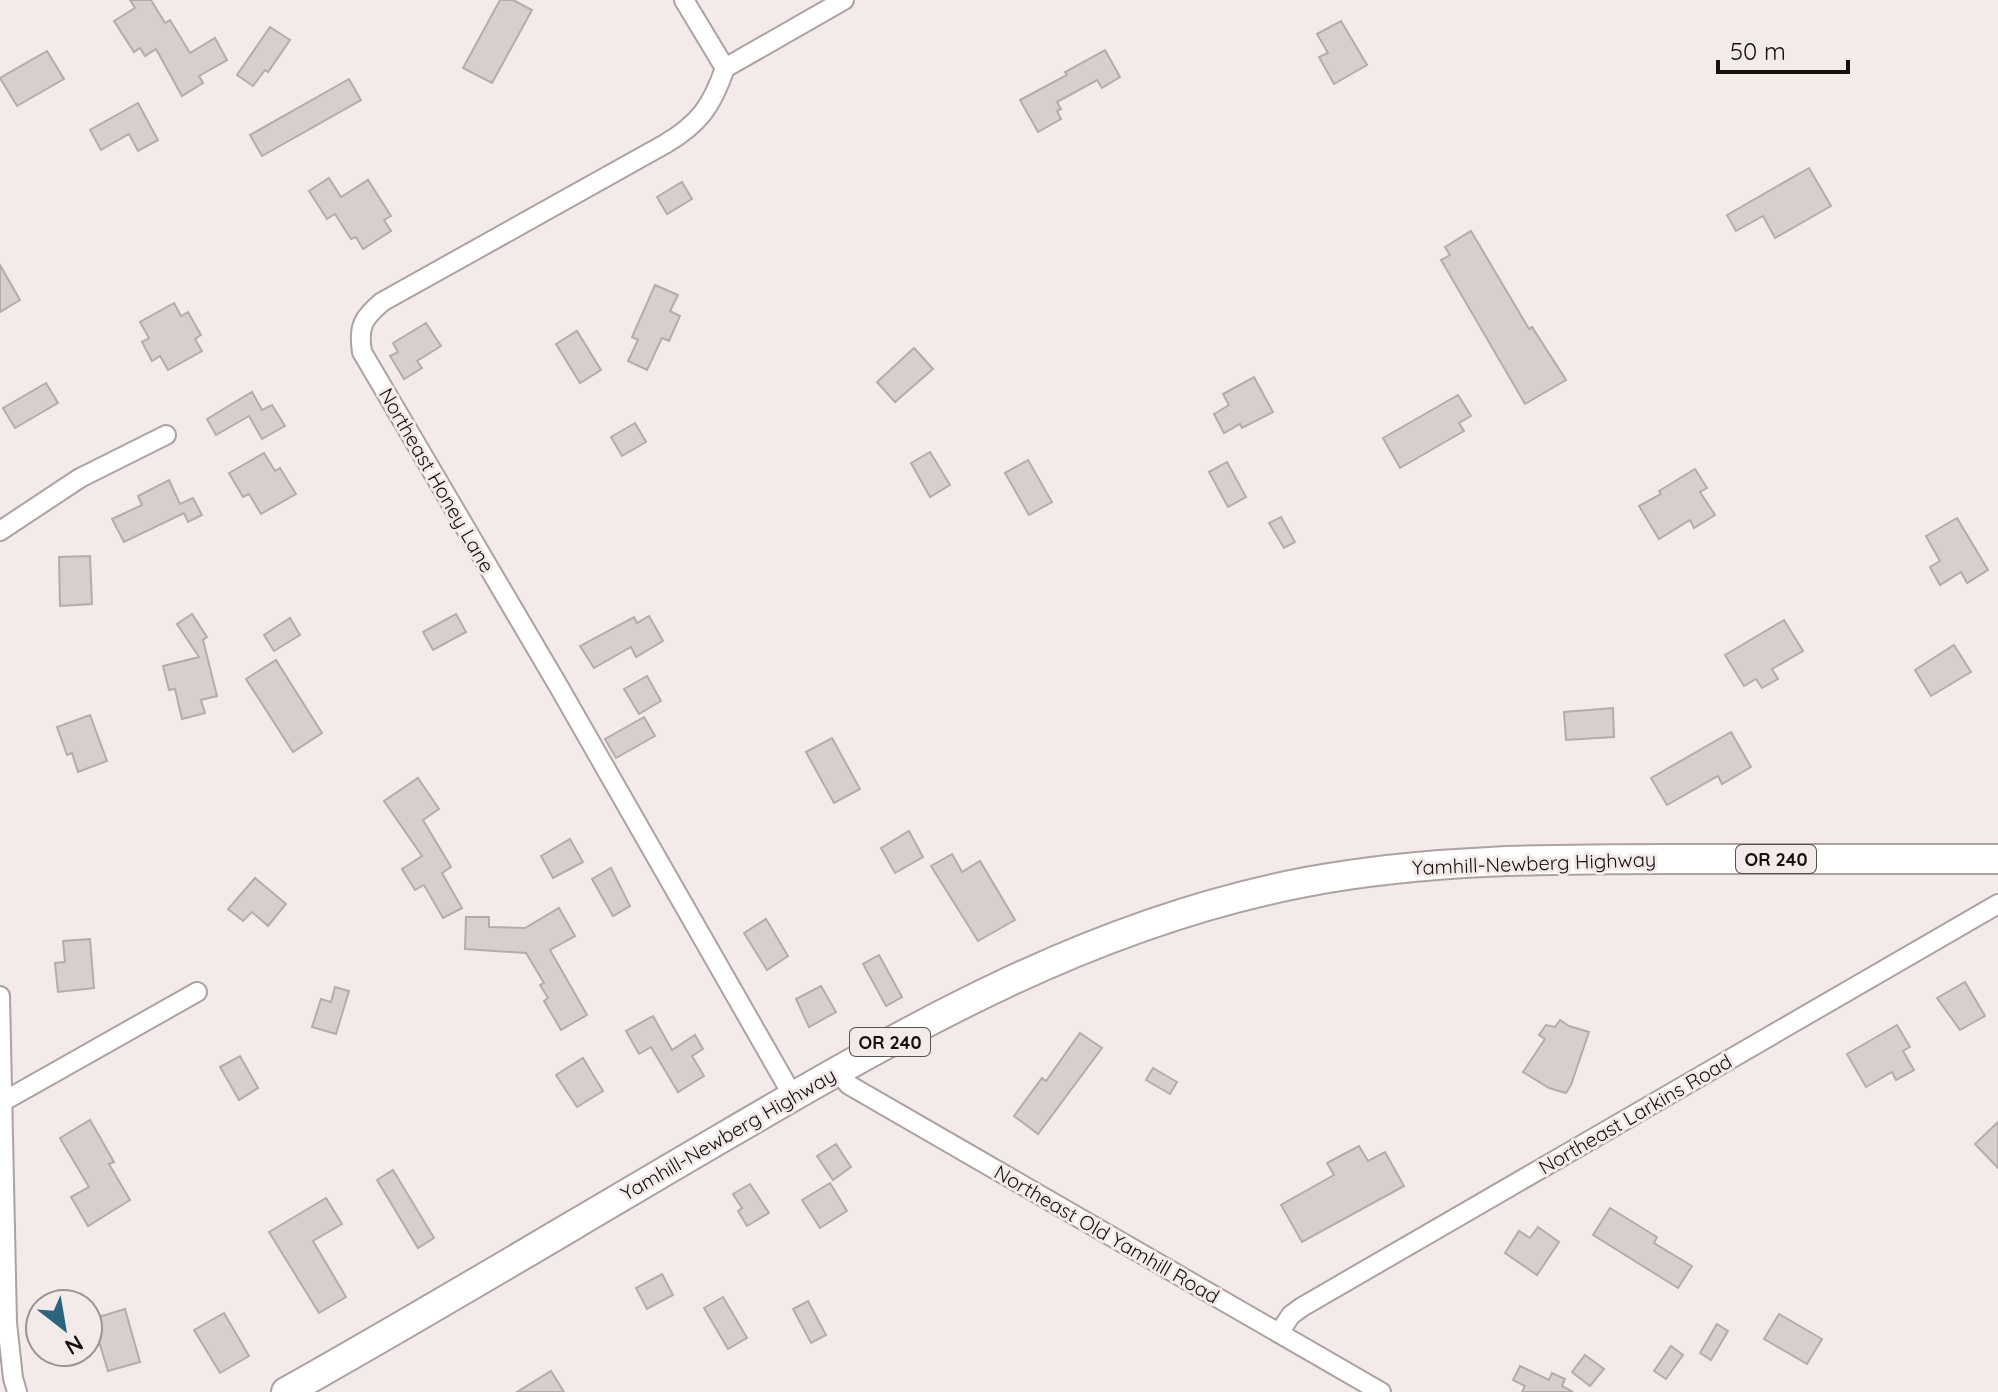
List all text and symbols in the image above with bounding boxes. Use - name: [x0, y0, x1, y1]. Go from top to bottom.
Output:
- scale bar: [1718, 24, 1848, 74]
- text: 50 m: [1730, 36, 1786, 66]
- street label: Northeast Honey Lane: [374, 383, 500, 577]
- road number: OR 240: [1736, 845, 1816, 873]
- street label: Yamhill-Newberg Highway: [1411, 846, 1657, 880]
- road number: OR 240: [850, 1028, 930, 1056]
- street label: Northeast Larkins Road: [1534, 1048, 1736, 1180]
- street label: Yamhill-Newberg Highway: [616, 1062, 840, 1206]
- street label: Northeast Old Yamhill Road: [990, 1159, 1224, 1309]
- north arrow: [24, 1288, 104, 1368]
- text: N: [60, 1329, 88, 1361]

